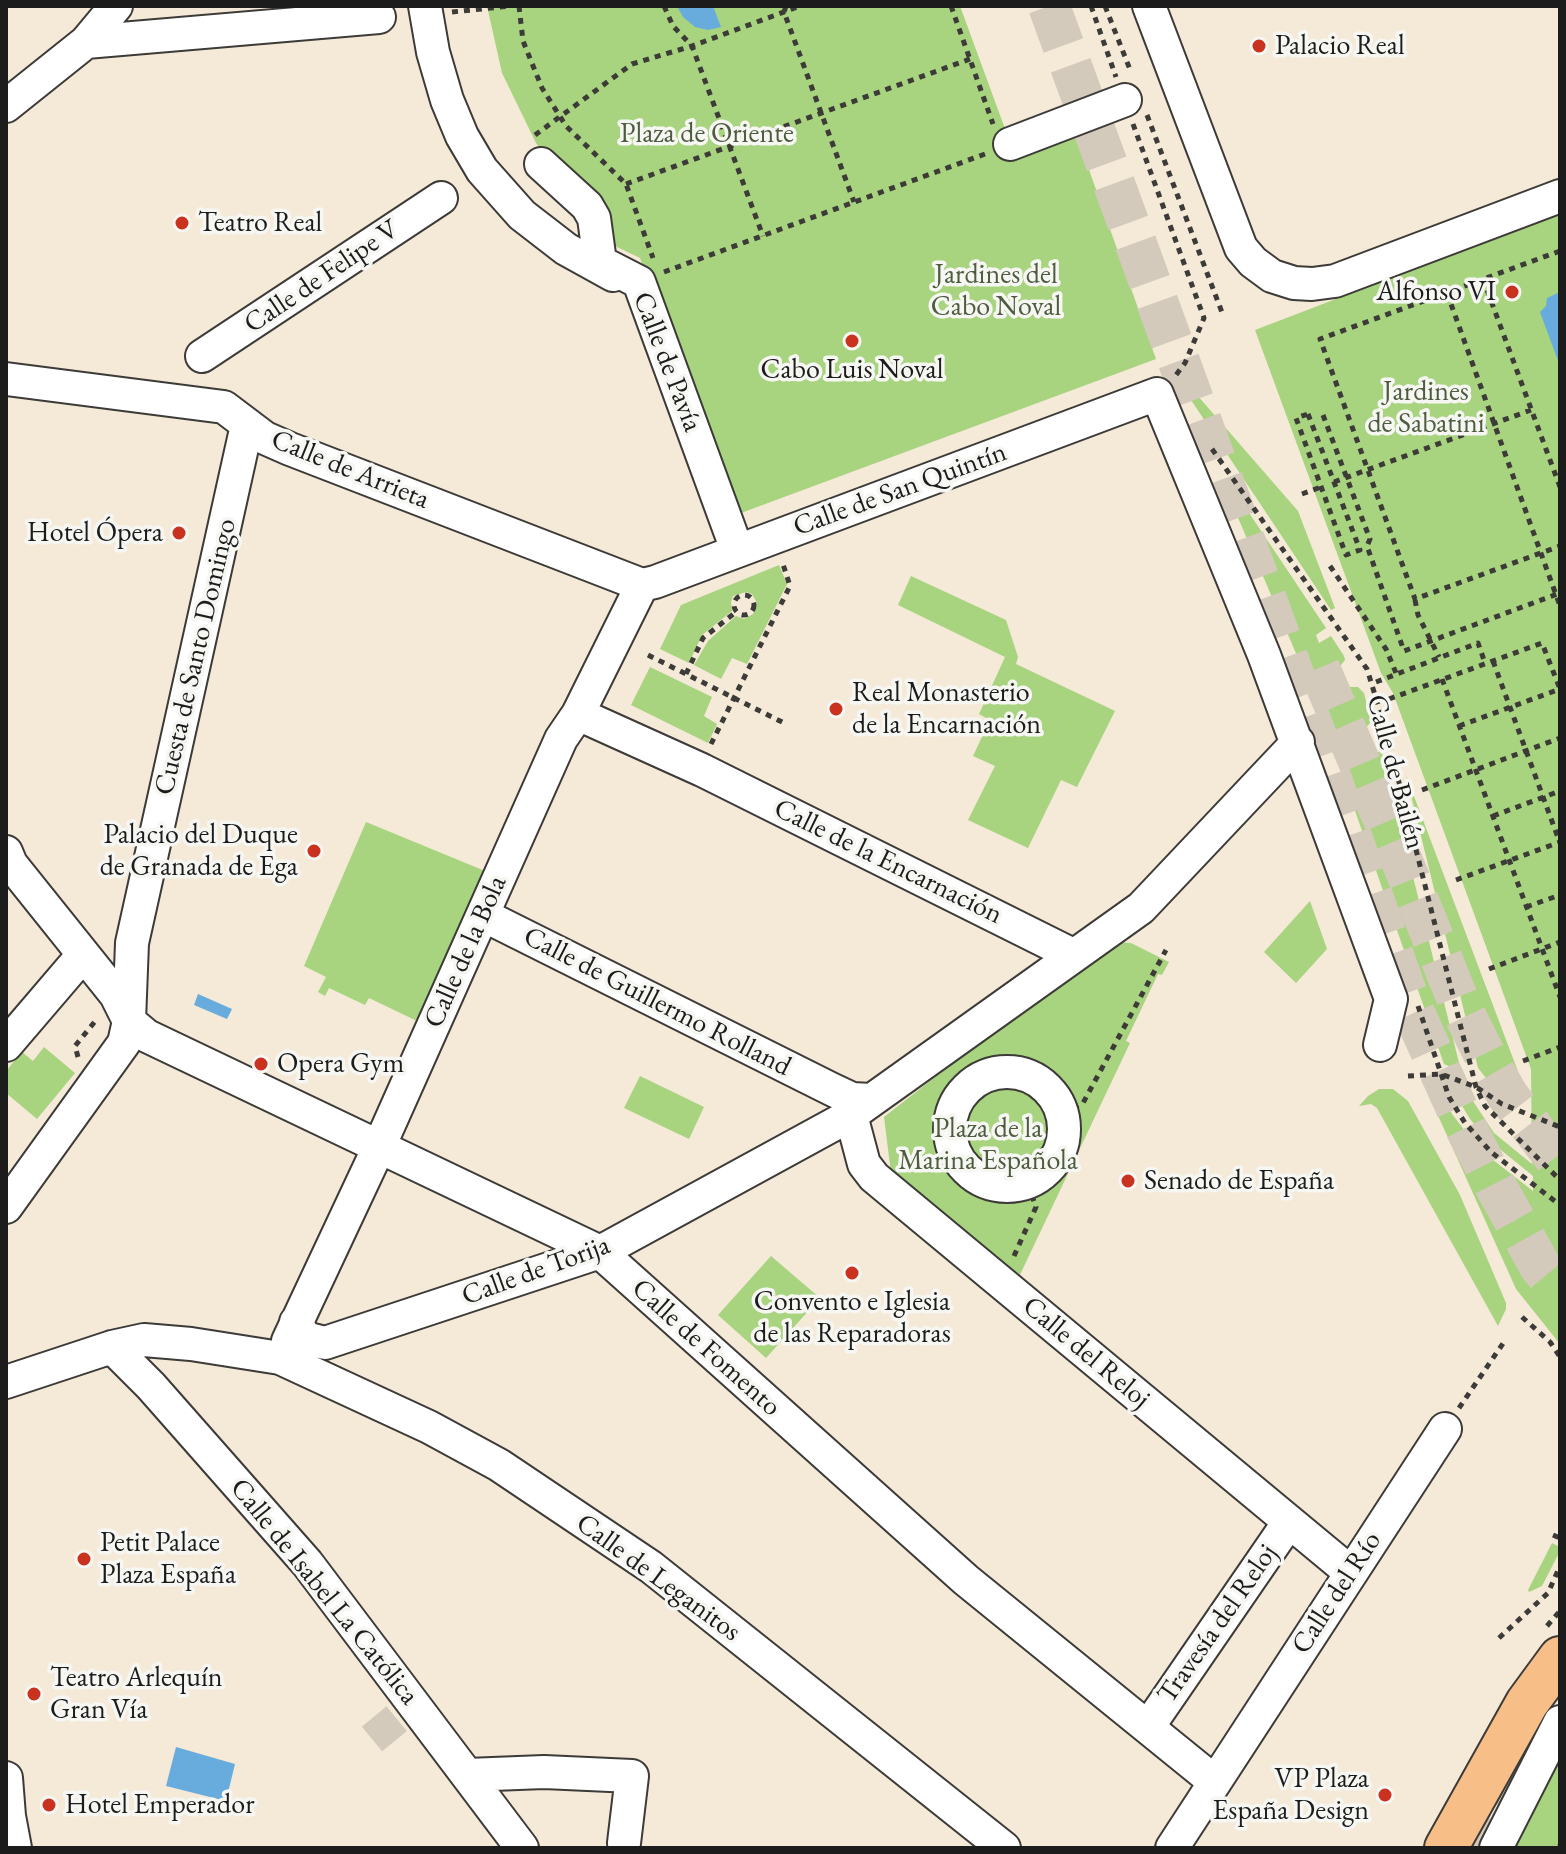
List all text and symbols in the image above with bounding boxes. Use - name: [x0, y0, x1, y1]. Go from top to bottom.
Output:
- place label: Palacio Real: [1275, 29, 1405, 63]
- marker: Palacio Real: [1250, 37, 1268, 55]
- park label: Plaza de Oriente: [620, 117, 794, 151]
- place label: Teatro Real: [198, 206, 322, 240]
- street label: Calle de Felipe V: [238, 213, 406, 341]
- marker: Teatro Real: [173, 214, 191, 232]
- park label: Jardines del Cabo Noval: [931, 258, 1061, 324]
- place label: Alfonso VI: [1376, 275, 1496, 309]
- marker: Alfonso VI: [1503, 283, 1521, 301]
- street label: Calle de Pavía: [625, 288, 709, 436]
- marker: Cabo Luis Noval: [843, 332, 861, 350]
- place label: Cabo Luis Noval: [761, 353, 943, 387]
- park label: Jardines de Sabatini: [1367, 375, 1485, 441]
- street label: Calle de Arrieta: [266, 423, 434, 517]
- street label: Calle de San Quintín: [789, 436, 1011, 544]
- place label: Hotel Ópera: [27, 516, 163, 550]
- street label: Cuesta de Santo Domingo: [148, 516, 244, 798]
- marker: Hotel Ópera: [170, 524, 188, 542]
- place label: Real Monasterio de la Encarnación: [852, 676, 1041, 742]
- street label: Calle de Bailén: [1358, 691, 1432, 853]
- marker: Real Monasterio de la Encarnación: [827, 700, 845, 718]
- street label: Calle de la Encarnación: [768, 792, 1008, 932]
- place label: Palacio del Duque de Granada de Ega: [100, 818, 298, 884]
- marker: Palacio del Duque de Granada de Ega: [305, 842, 323, 860]
- street label: Calle de la Bola: [418, 871, 514, 1033]
- street label: Calle de Guillermo Rolland: [518, 920, 796, 1084]
- place label: Opera Gym: [277, 1047, 404, 1081]
- marker: Opera Gym: [252, 1055, 270, 1073]
- park label: Plaza de la Marina Española: [898, 1112, 1078, 1178]
- place label: Senado de España: [1144, 1164, 1334, 1198]
- marker: Senado de España: [1119, 1172, 1137, 1190]
- street label: Calle de Torija: [457, 1229, 615, 1313]
- marker: Convento e Iglesia de las Reparadoras: [843, 1264, 861, 1282]
- street label: Calle de Fomento: [624, 1272, 788, 1424]
- place label: Convento e Iglesia de las Reparadoras: [753, 1285, 951, 1351]
- street label: Calle del Reloj: [1015, 1290, 1157, 1416]
- street label: Calle de Isabel La Católica: [222, 1472, 426, 1712]
- street label: Calle de Leganitos: [569, 1507, 747, 1649]
- place label: Petit Palace Plaza España: [100, 1526, 236, 1592]
- street label: Calle del Río: [1285, 1526, 1389, 1660]
- street label: Travesía del Reloj: [1151, 1538, 1285, 1710]
- marker: Petit Palace Plaza España: [75, 1550, 93, 1568]
- place label: Teatro Arlequín Gran Vía: [50, 1661, 223, 1727]
- marker: Teatro Arlequín Gran Vía: [25, 1685, 43, 1703]
- place label: VP Plaza España Design: [1213, 1762, 1369, 1828]
- marker: VP Plaza España Design: [1376, 1786, 1394, 1804]
- place label: Hotel Emperador: [65, 1788, 255, 1822]
- marker: Hotel Emperador: [40, 1796, 58, 1814]

